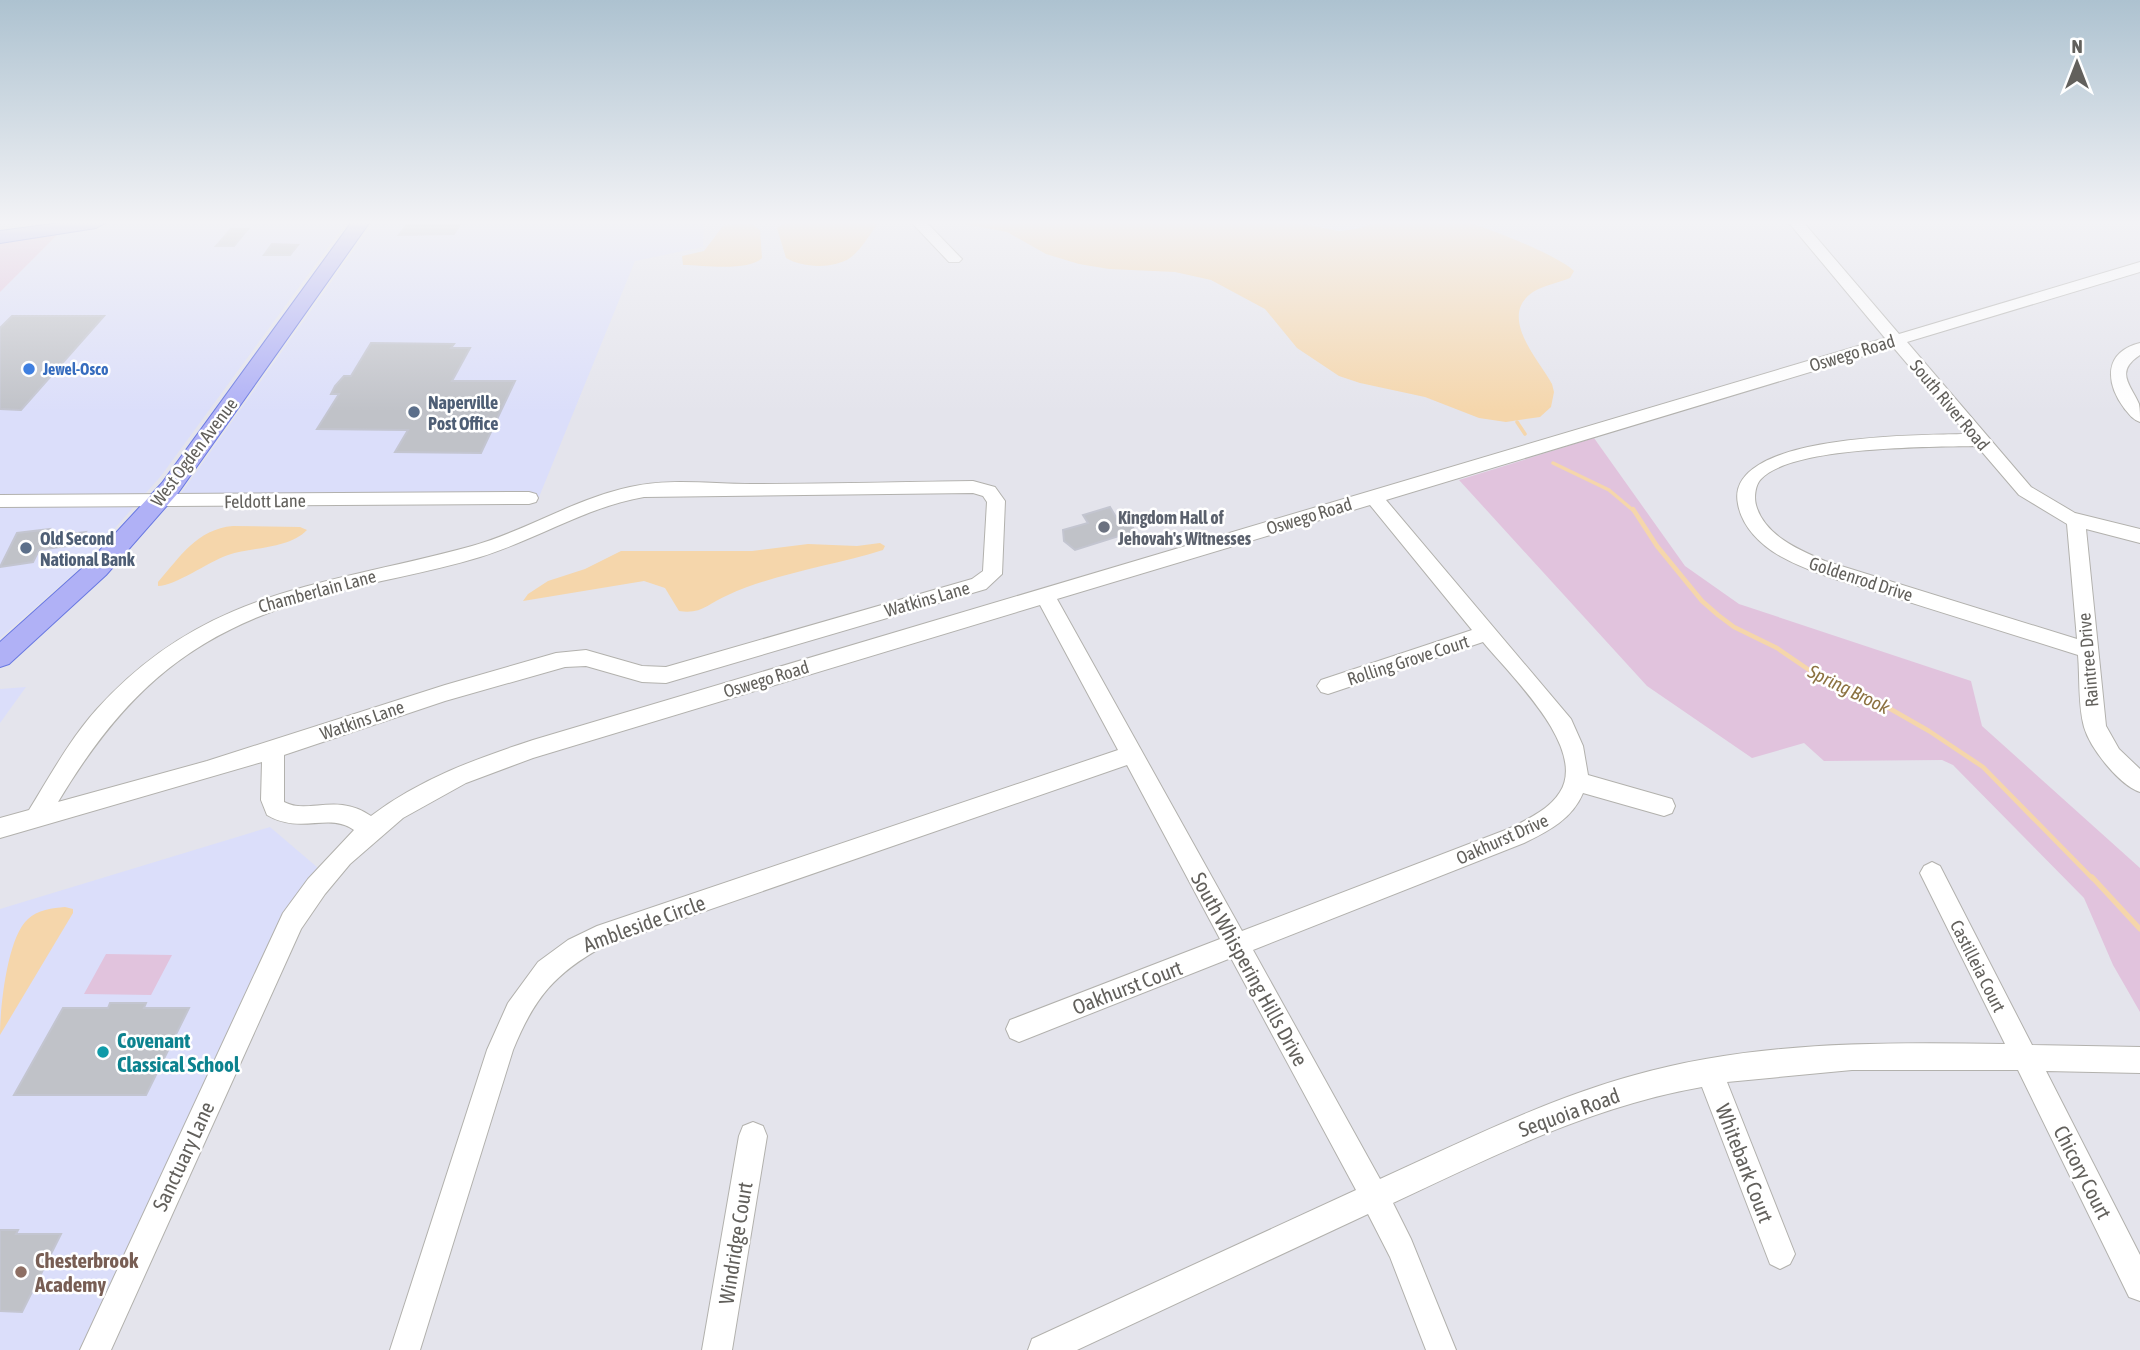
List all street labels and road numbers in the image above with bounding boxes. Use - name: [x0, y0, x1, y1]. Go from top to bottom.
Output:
- street label: Oswego Road: [1807, 330, 1897, 376]
- street label: South River Road: [1906, 355, 1994, 455]
- street label: West Ogden Avenue: [146, 394, 242, 510]
- street label: Feldott Lane: [224, 490, 306, 512]
- street label: Oswego Road: [1264, 493, 1354, 539]
- street label: Goldenrod Drive: [1807, 552, 1915, 606]
- street label: Chamberlain Lane: [256, 565, 378, 617]
- street label: Watkins Lane: [882, 577, 972, 621]
- street label: Raintree Drive: [2073, 612, 2103, 708]
- street label: Rolling Grove Court: [1345, 630, 1471, 690]
- street label: Oswego Road: [721, 656, 811, 702]
- street label: Watkins Lane: [317, 696, 407, 744]
- street label: Oakhurst Drive: [1453, 809, 1551, 869]
- street label: South Whispering Hills Drive: [1187, 868, 1313, 1070]
- street label: Ambleside Circle: [580, 890, 708, 956]
- street label: Castilleia Court: [1946, 917, 2010, 1015]
- street label: Oakhurst Court: [1069, 955, 1185, 1019]
- street label: Sequoia Road: [1515, 1083, 1623, 1141]
- street label: Sanctuary Lane: [147, 1098, 219, 1214]
- street label: Whitebark Court: [1711, 1100, 1779, 1226]
- street label: Chicory Court: [2049, 1121, 2117, 1223]
- street label: Windridge Court: [713, 1180, 757, 1306]

